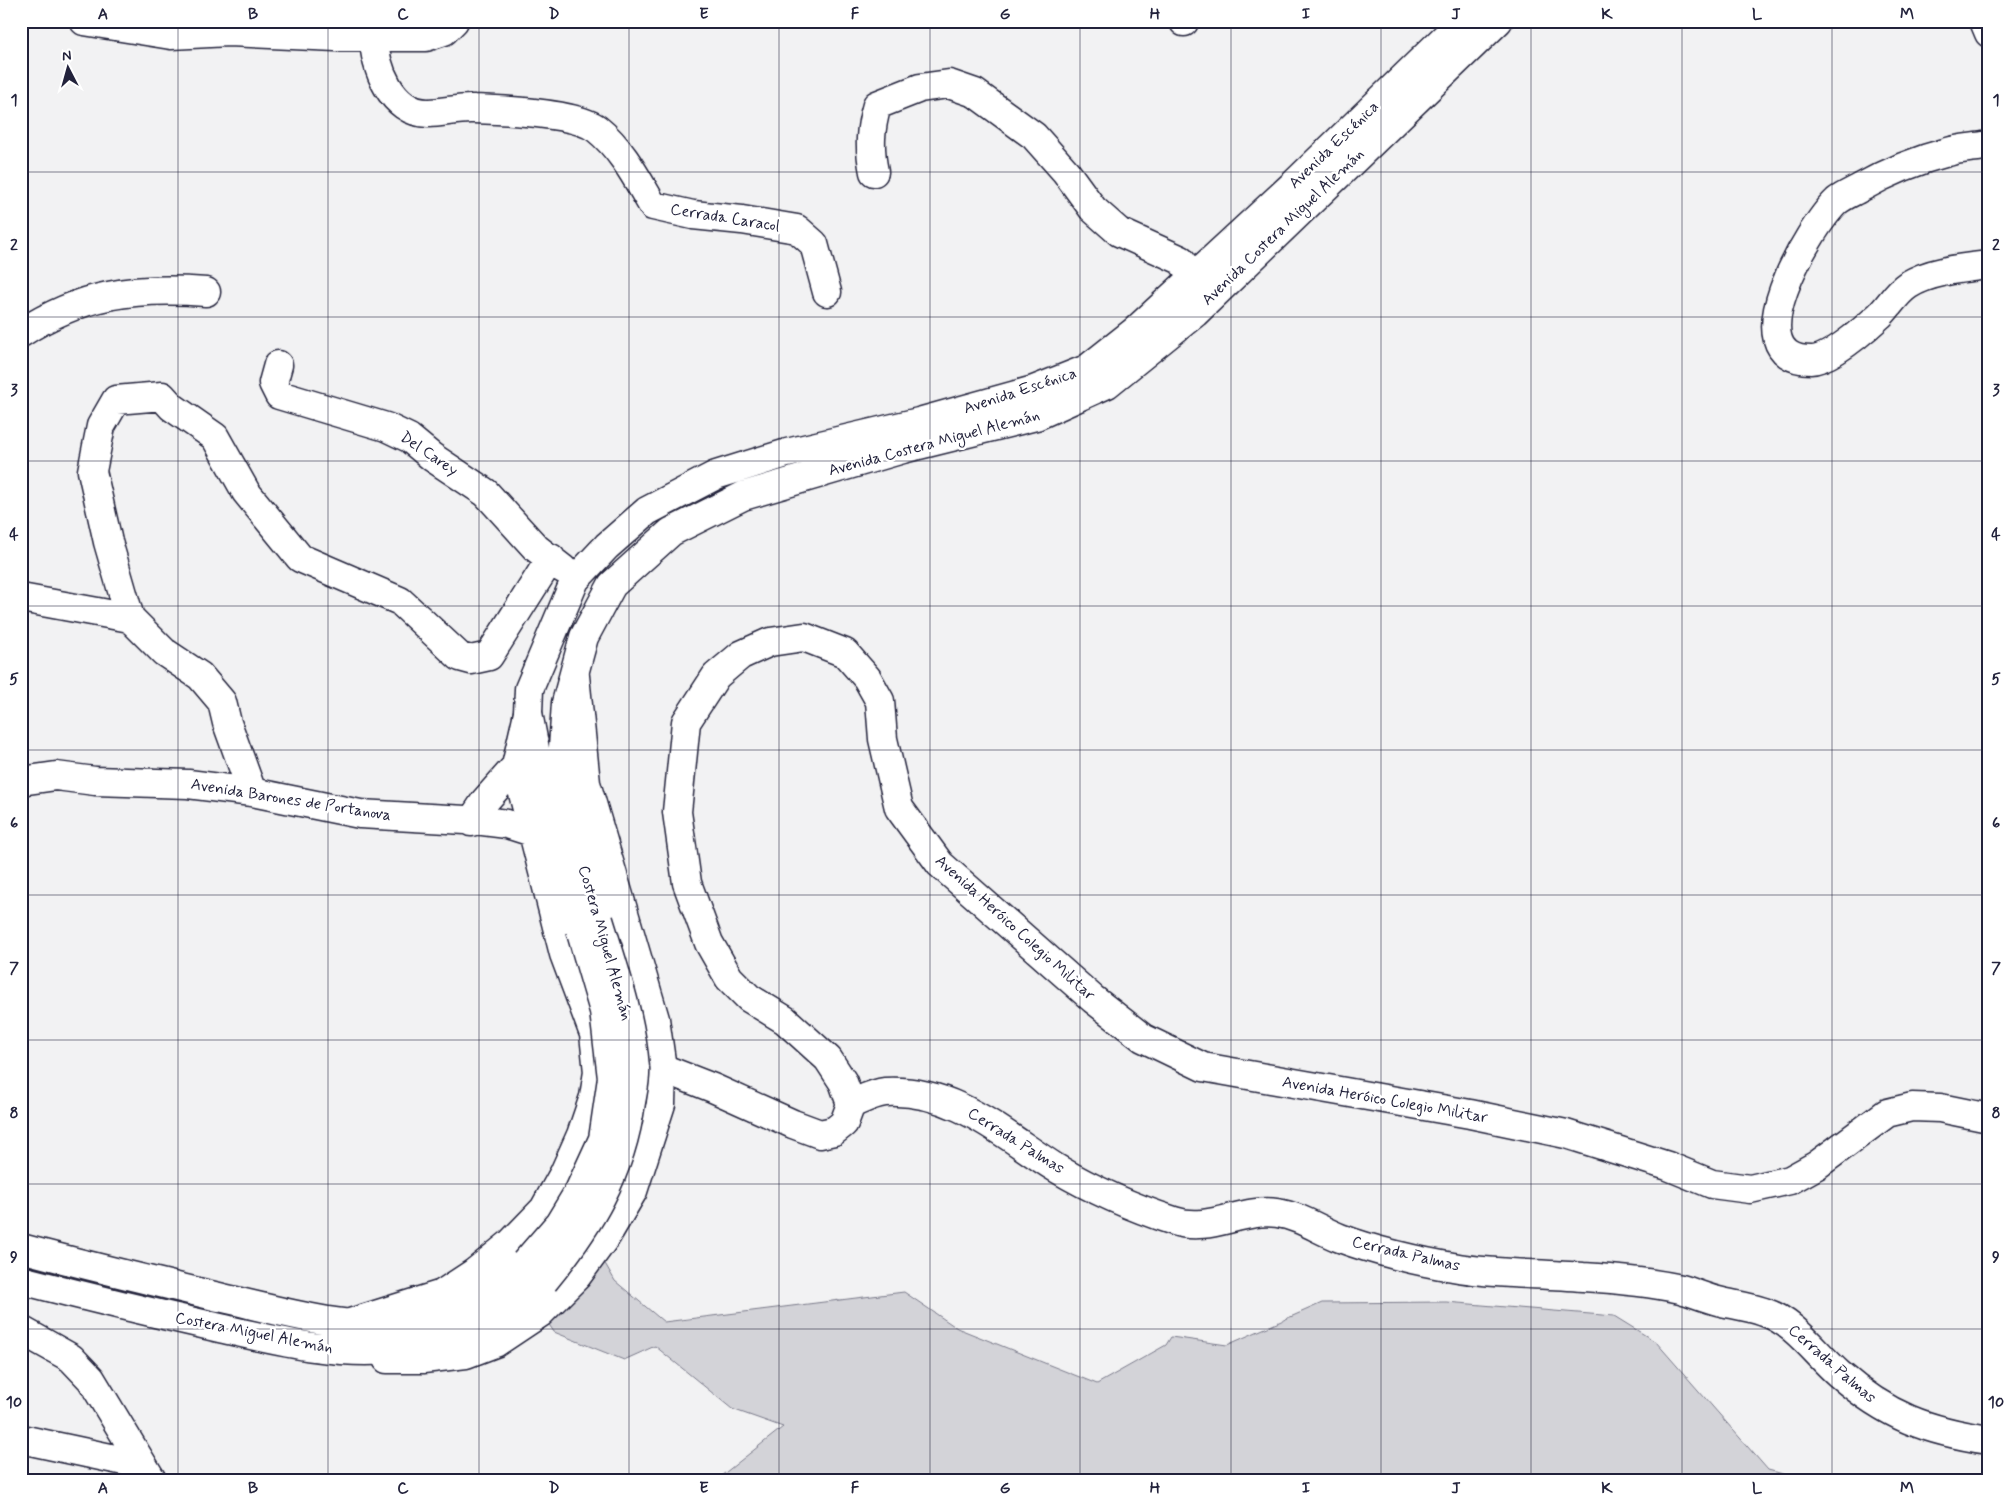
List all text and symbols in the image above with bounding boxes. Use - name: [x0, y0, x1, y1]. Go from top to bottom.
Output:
- text: A: [98, 4, 108, 25]
- text: B: [248, 4, 258, 25]
- text: C: [397, 4, 409, 25]
- text: D: [548, 4, 560, 25]
- text: E: [699, 4, 709, 25]
- text: F: [851, 4, 860, 25]
- text: G: [1000, 4, 1011, 25]
- text: H: [1150, 4, 1161, 25]
- text: I: [1302, 4, 1311, 25]
- text: J: [1451, 4, 1461, 25]
- text: K: [1601, 4, 1613, 25]
- text: L: [1752, 4, 1763, 25]
- text: M: [1900, 4, 1914, 25]
- north arrow: [42, 42, 92, 92]
- text: N: [61, 47, 72, 66]
- text: 1: [10, 90, 18, 111]
- text: 1: [1992, 90, 2000, 111]
- street label: Avenida Escénica: [1284, 96, 1384, 193]
- street label: Avenida Costera Miguel Alemán: [1197, 144, 1369, 311]
- street label: Cerrada Caracol: [669, 199, 781, 237]
- text: 2: [10, 235, 18, 256]
- text: 2: [1992, 235, 2000, 256]
- street label: Avenida Escénica: [961, 363, 1079, 419]
- text: 3: [10, 380, 18, 401]
- text: 3: [1992, 380, 2000, 401]
- street label: Avenida Costera Miguel Alemán: [826, 405, 1042, 482]
- street label: Del Carey: [396, 427, 462, 481]
- text: 4: [9, 524, 19, 545]
- text: 4: [1991, 524, 2001, 545]
- text: 5: [9, 669, 19, 690]
- text: 5: [1991, 669, 2001, 690]
- street label: Avenida Barones de Portanova: [189, 774, 393, 826]
- text: 6: [10, 813, 18, 834]
- text: 6: [1992, 813, 2000, 834]
- street label: Avenida Heróico Colegio Militar: [931, 850, 1100, 1006]
- street label: Costera Miguel Alemán: [572, 863, 637, 1023]
- text: 7: [9, 958, 19, 979]
- text: 7: [1991, 958, 2001, 979]
- street label: Avenida Heróico Colegio Militar: [1281, 1072, 1490, 1128]
- text: 8: [9, 1103, 19, 1124]
- street label: Cerrada Palmas: [964, 1103, 1068, 1179]
- text: 8: [1991, 1103, 2001, 1124]
- street label: Cerrada Palmas: [1350, 1231, 1462, 1277]
- text: 9: [10, 1247, 18, 1268]
- text: 9: [1992, 1247, 2000, 1268]
- street label: Costera Miguel Alemán: [173, 1307, 335, 1360]
- street label: Cerrada Palmas: [1784, 1320, 1880, 1408]
- text: 10: [6, 1392, 22, 1413]
- text: 10: [1988, 1392, 2004, 1413]
- text: A: [98, 1478, 108, 1499]
- text: B: [248, 1478, 258, 1499]
- text: C: [397, 1478, 409, 1499]
- text: D: [548, 1478, 560, 1499]
- text: E: [699, 1478, 709, 1499]
- text: F: [851, 1478, 860, 1499]
- text: G: [1000, 1478, 1011, 1499]
- text: H: [1150, 1478, 1161, 1499]
- text: I: [1302, 1478, 1311, 1499]
- text: J: [1451, 1478, 1461, 1499]
- text: K: [1601, 1478, 1613, 1499]
- text: L: [1752, 1478, 1763, 1499]
- text: M: [1900, 1478, 1914, 1499]

